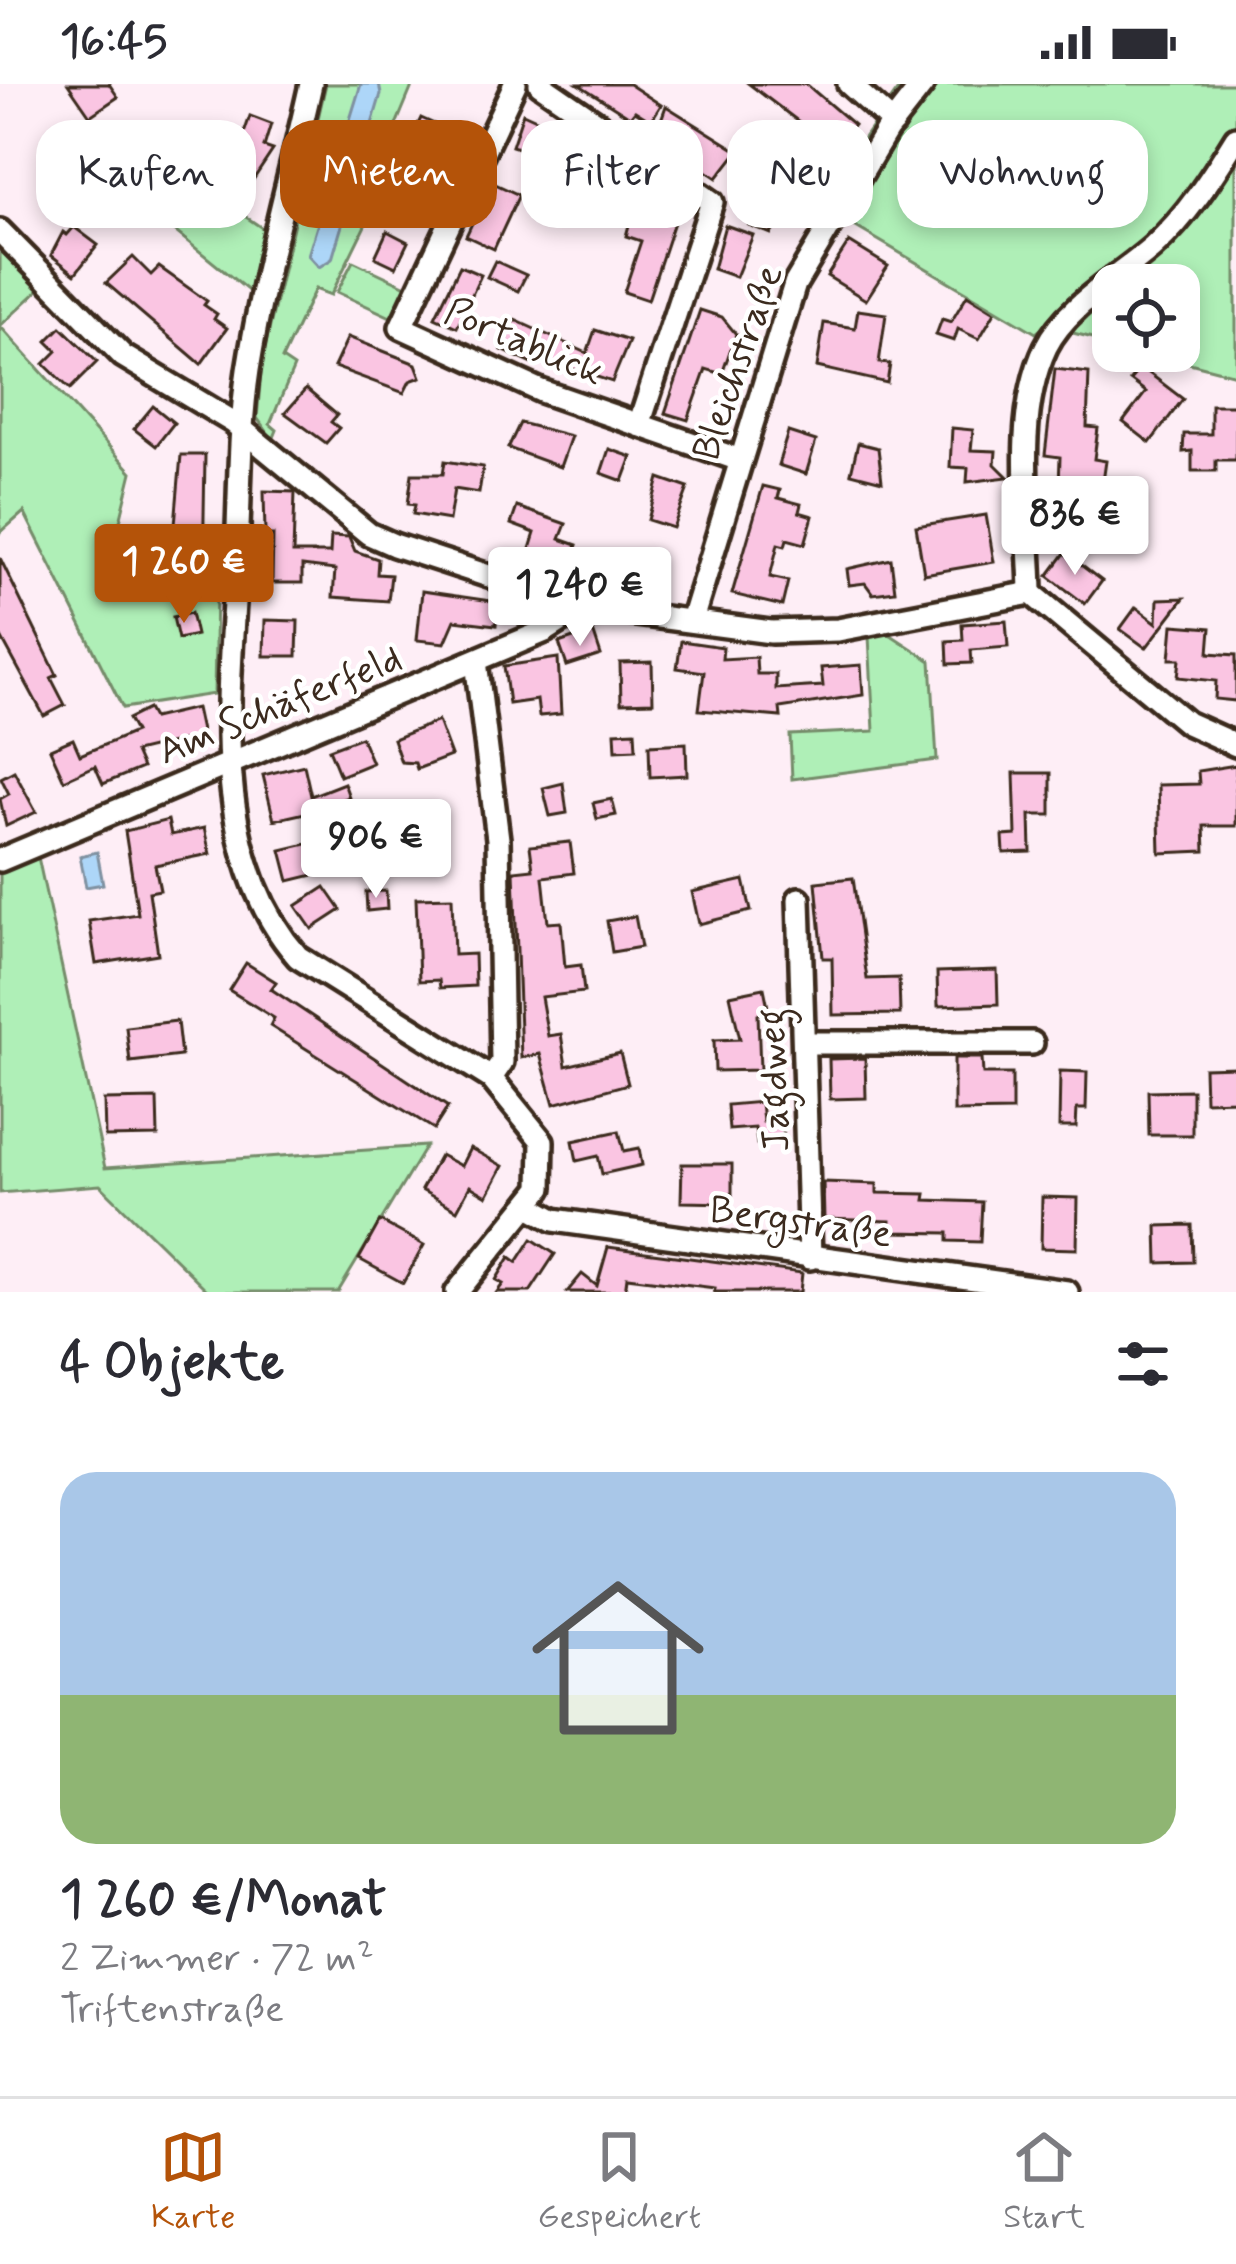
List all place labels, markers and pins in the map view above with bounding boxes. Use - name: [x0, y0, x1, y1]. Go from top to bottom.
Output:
- pin: 836 €: [991, 476, 1159, 578]
- pin: 1 260 €: [73, 524, 295, 626]
- pin: 1 240 €: [469, 547, 691, 649]
- pin: 906 €: [292, 799, 460, 901]

